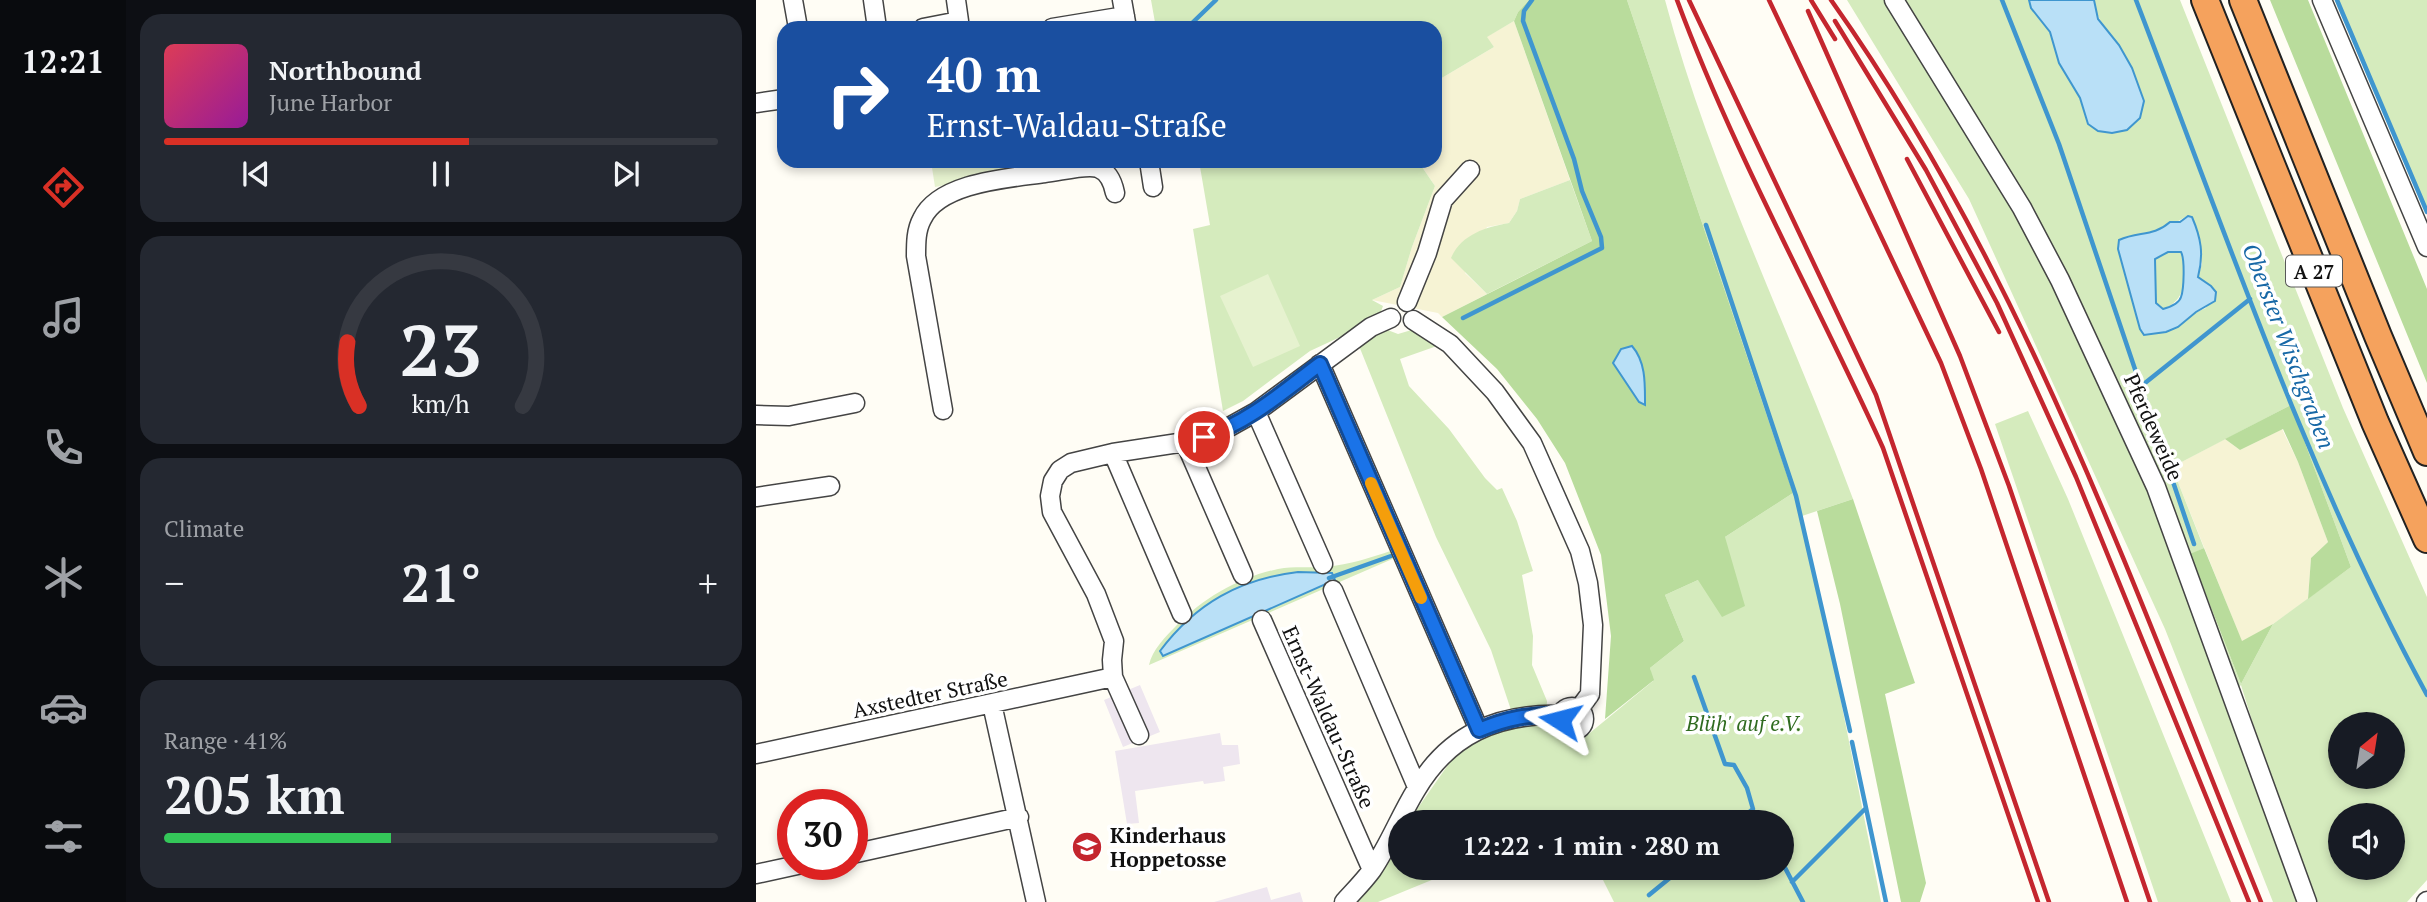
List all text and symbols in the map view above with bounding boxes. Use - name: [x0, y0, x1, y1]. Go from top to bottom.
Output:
- text: 12:21: [21, 40, 105, 82]
- text: 40 m: [927, 41, 1041, 106]
- icon: right: [812, 49, 903, 140]
- text: Northbound: [269, 53, 422, 87]
- text: June Harbor: [269, 87, 392, 118]
- text: Ernst-Waldau-Straße: [927, 104, 1227, 146]
- icon: previous: [237, 155, 275, 193]
- icon: pause: [422, 155, 460, 193]
- icon: next: [607, 155, 645, 193]
- icon: directions: [39, 163, 88, 212]
- water label: Oberster Wischgraben: [2236, 239, 2342, 453]
- road number: A 27: [2286, 256, 2342, 286]
- icon: music: [39, 293, 88, 342]
- text: 23: [400, 300, 482, 397]
- street label: Pferdeweide: [2118, 369, 2190, 485]
- text: km/h: [412, 387, 470, 420]
- pin: [1174, 407, 1234, 467]
- icon: arrive: [1185, 418, 1223, 456]
- icon: phone: [39, 423, 88, 472]
- text: Climate: [164, 513, 244, 544]
- text: 21°: [401, 548, 481, 617]
- icon: climate: [39, 553, 88, 602]
- text: −: [164, 558, 184, 608]
- text: +: [698, 558, 718, 608]
- street label: Ernst-Waldau-Straße: [1276, 621, 1382, 813]
- street label: Axstedter Straße: [850, 664, 1010, 724]
- icon: car: [39, 683, 88, 732]
- position arrow: [1523, 683, 1597, 757]
- park label: Blüh' auf e.V.: [1685, 709, 1802, 737]
- north arrow: [2328, 712, 2404, 789]
- map controls: [2328, 712, 2405, 880]
- text: Range · 41%: [164, 725, 287, 756]
- text: 205 km: [164, 760, 345, 829]
- speed limit sign: 30: [777, 789, 868, 880]
- button: sound: [2328, 803, 2405, 880]
- icon: filters: [39, 812, 88, 861]
- place label: Kinderhaus Hoppetosse: [1110, 821, 1227, 873]
- text: 12:22 · 1 min · 280 m: [1462, 828, 1720, 862]
- school or university icon: Kinderhaus Hoppetosse: [1070, 830, 1104, 864]

